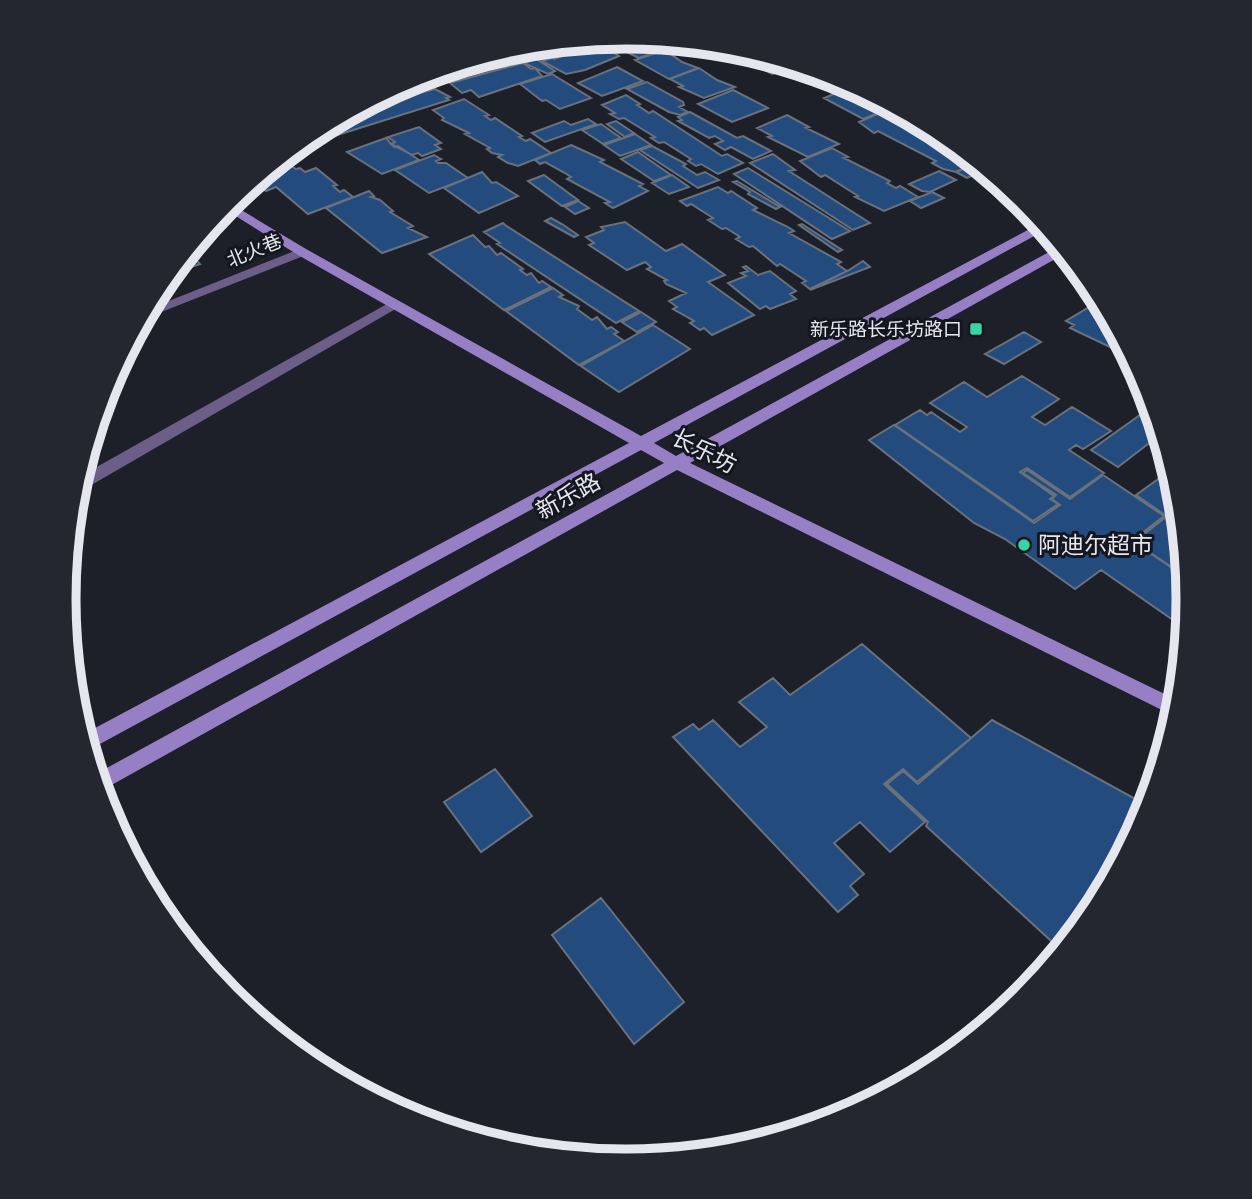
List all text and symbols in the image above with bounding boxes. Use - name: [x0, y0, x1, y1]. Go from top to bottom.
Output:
- street label: 北火巷: [223, 229, 285, 272]
- place label: 新乐路长乐坊路口: [810, 318, 962, 341]
- marker: 新乐路长乐坊路口: [968, 321, 984, 337]
- street label: 长乐坊: [667, 423, 741, 479]
- street label: 新乐路: [531, 467, 605, 525]
- place label: 阿迪尔超市: [1038, 531, 1153, 559]
- marker: 阿迪尔超市: [1016, 537, 1032, 553]

